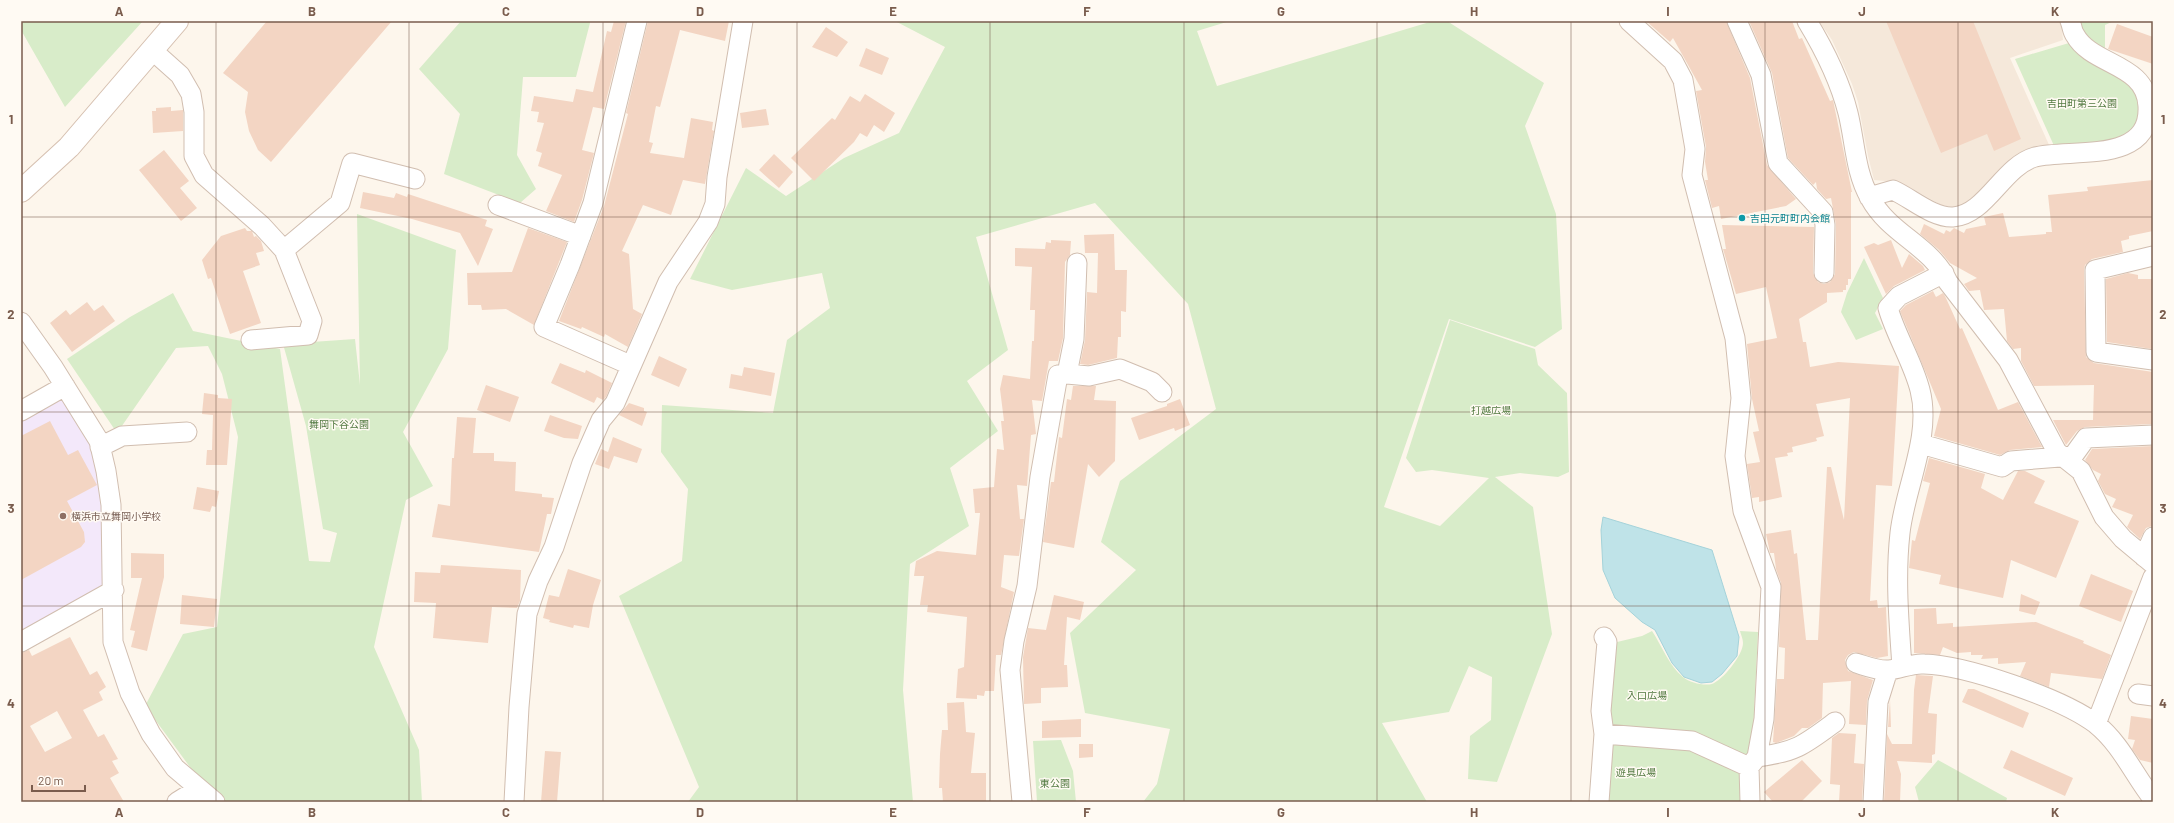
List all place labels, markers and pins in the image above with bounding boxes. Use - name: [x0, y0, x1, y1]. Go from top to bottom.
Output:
- place label: 吉田元町町内会館: [1750, 212, 1830, 224]
- marker: 吉田元町町内会館: [1737, 213, 1747, 223]
- place label: 横浜市立舞岡小学校: [71, 510, 161, 522]
- marker: 横浜市立舞岡小学校: [58, 511, 68, 521]

